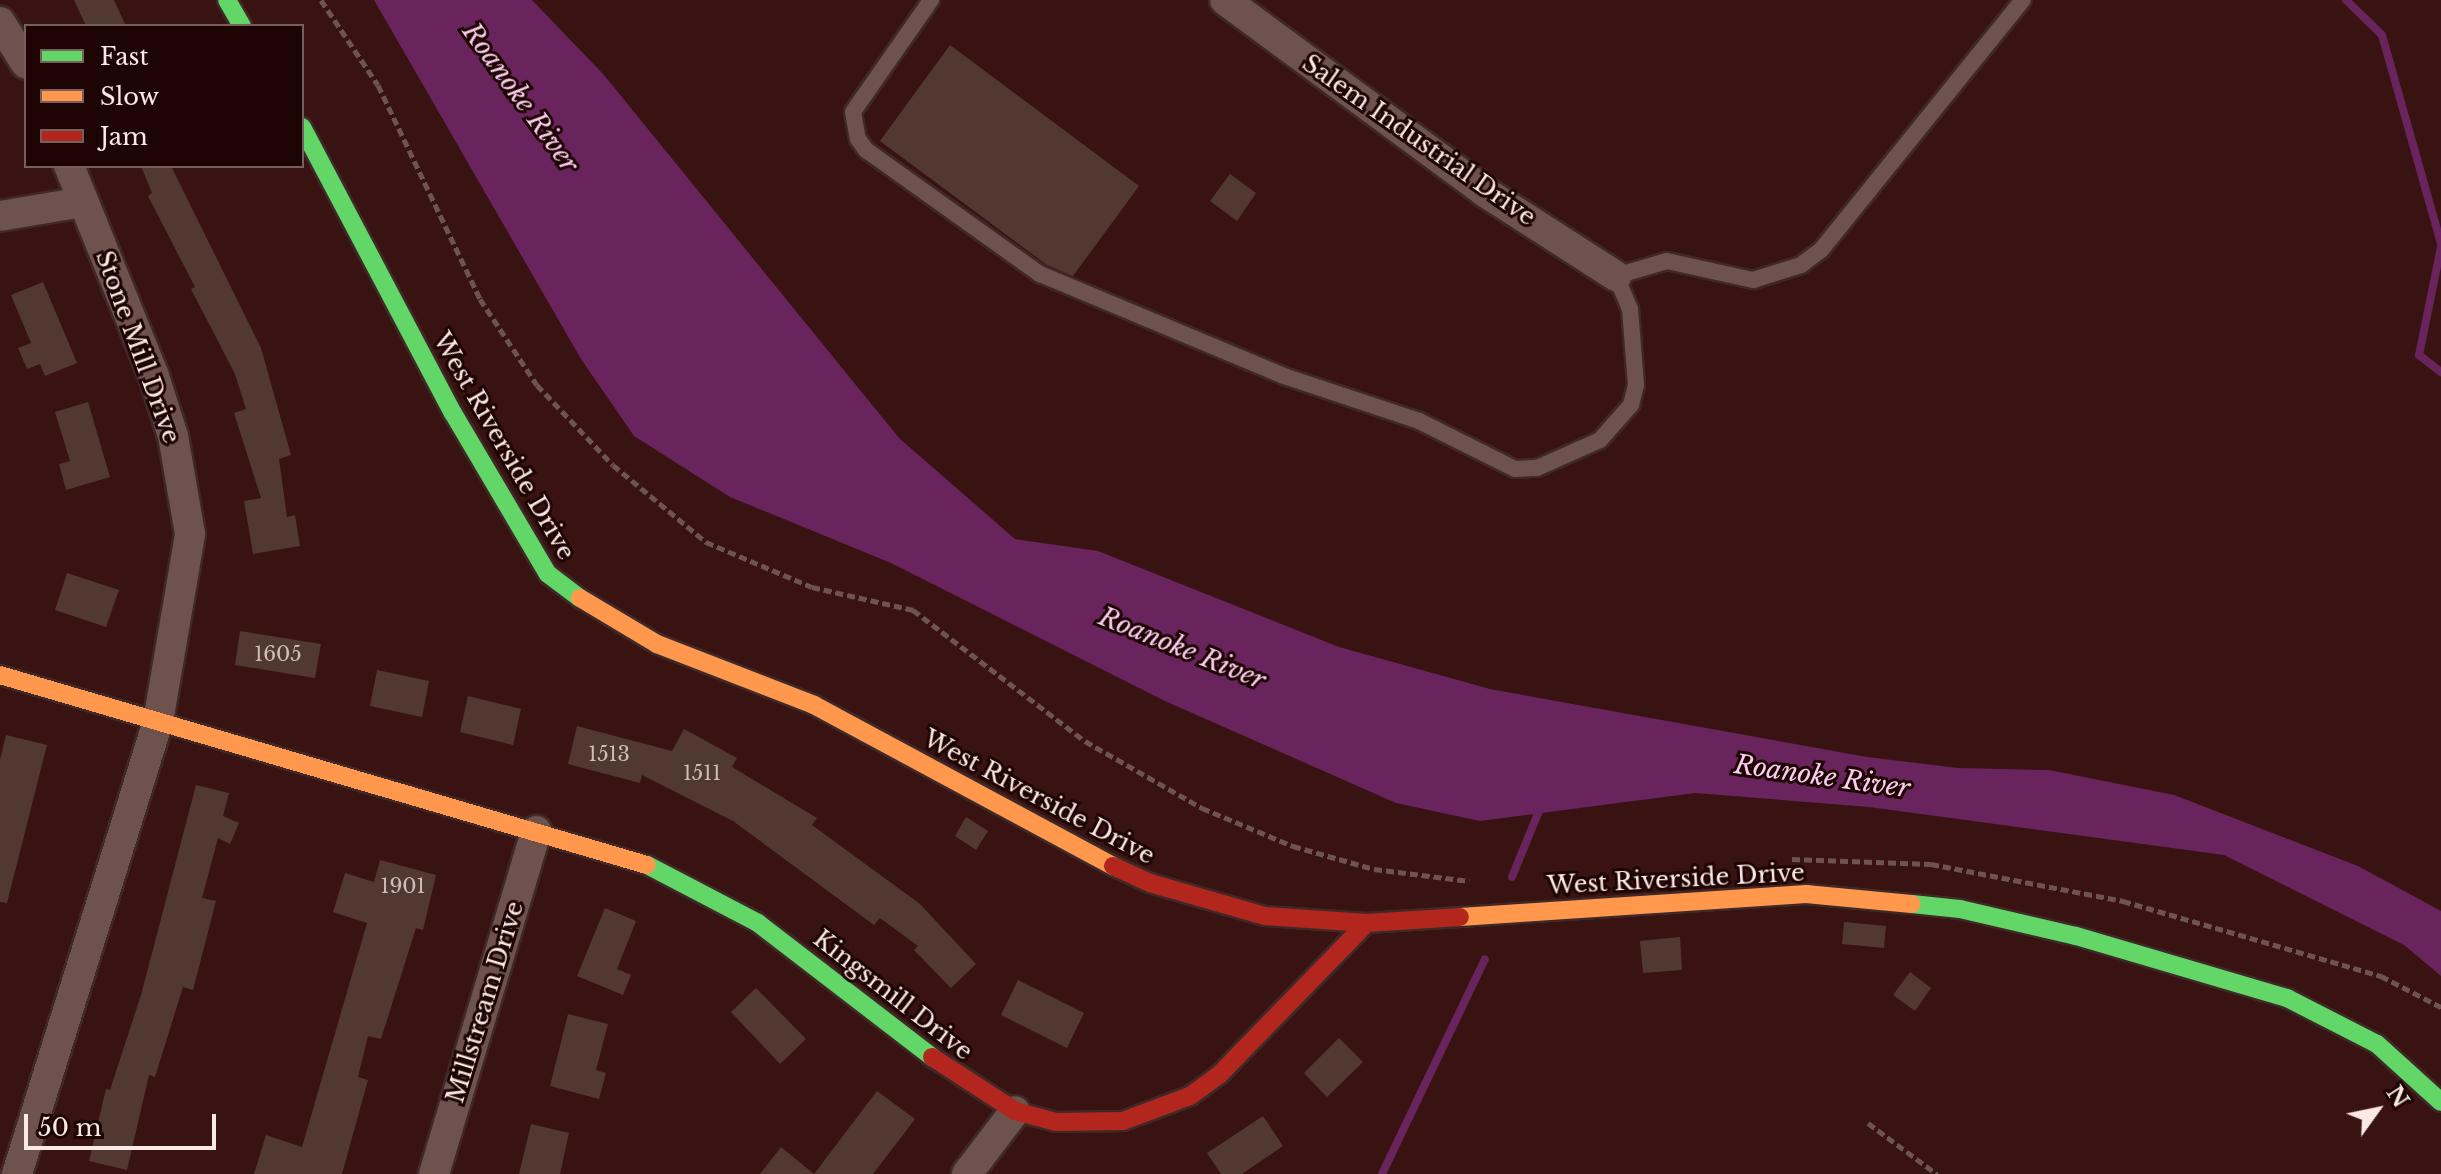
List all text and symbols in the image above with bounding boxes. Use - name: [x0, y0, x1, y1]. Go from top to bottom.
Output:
- water label: Roanoke River: [455, 17, 585, 179]
- legend: [24, 24, 304, 168]
- text: Fast: [100, 42, 148, 71]
- street label: Salem Industrial Drive: [1297, 49, 1541, 231]
- text: Slow: [100, 82, 159, 111]
- text: Jam: [100, 122, 148, 151]
- street label: Stone Mill Drive: [90, 247, 186, 447]
- street label: West Riverside Drive: [427, 327, 581, 565]
- water label: Roanoke River: [1094, 601, 1270, 697]
- house number: 1605: [254, 642, 302, 666]
- street label: West Riverside Drive: [918, 724, 1160, 870]
- house number: 1513: [588, 742, 630, 766]
- water label: Roanoke River: [1732, 749, 1912, 805]
- house number: 1511: [683, 761, 721, 785]
- street label: West Riverside Drive: [1547, 858, 1805, 900]
- house number: 1901: [381, 874, 425, 898]
- street label: Millstream Drive: [441, 898, 529, 1106]
- street label: Kingsmill Drive: [808, 924, 978, 1066]
- north arrow: [2337, 1070, 2417, 1150]
- text: N: [2381, 1081, 2415, 1113]
- scale bar: [28, 1098, 220, 1148]
- text: 50 m: [38, 1113, 101, 1142]

